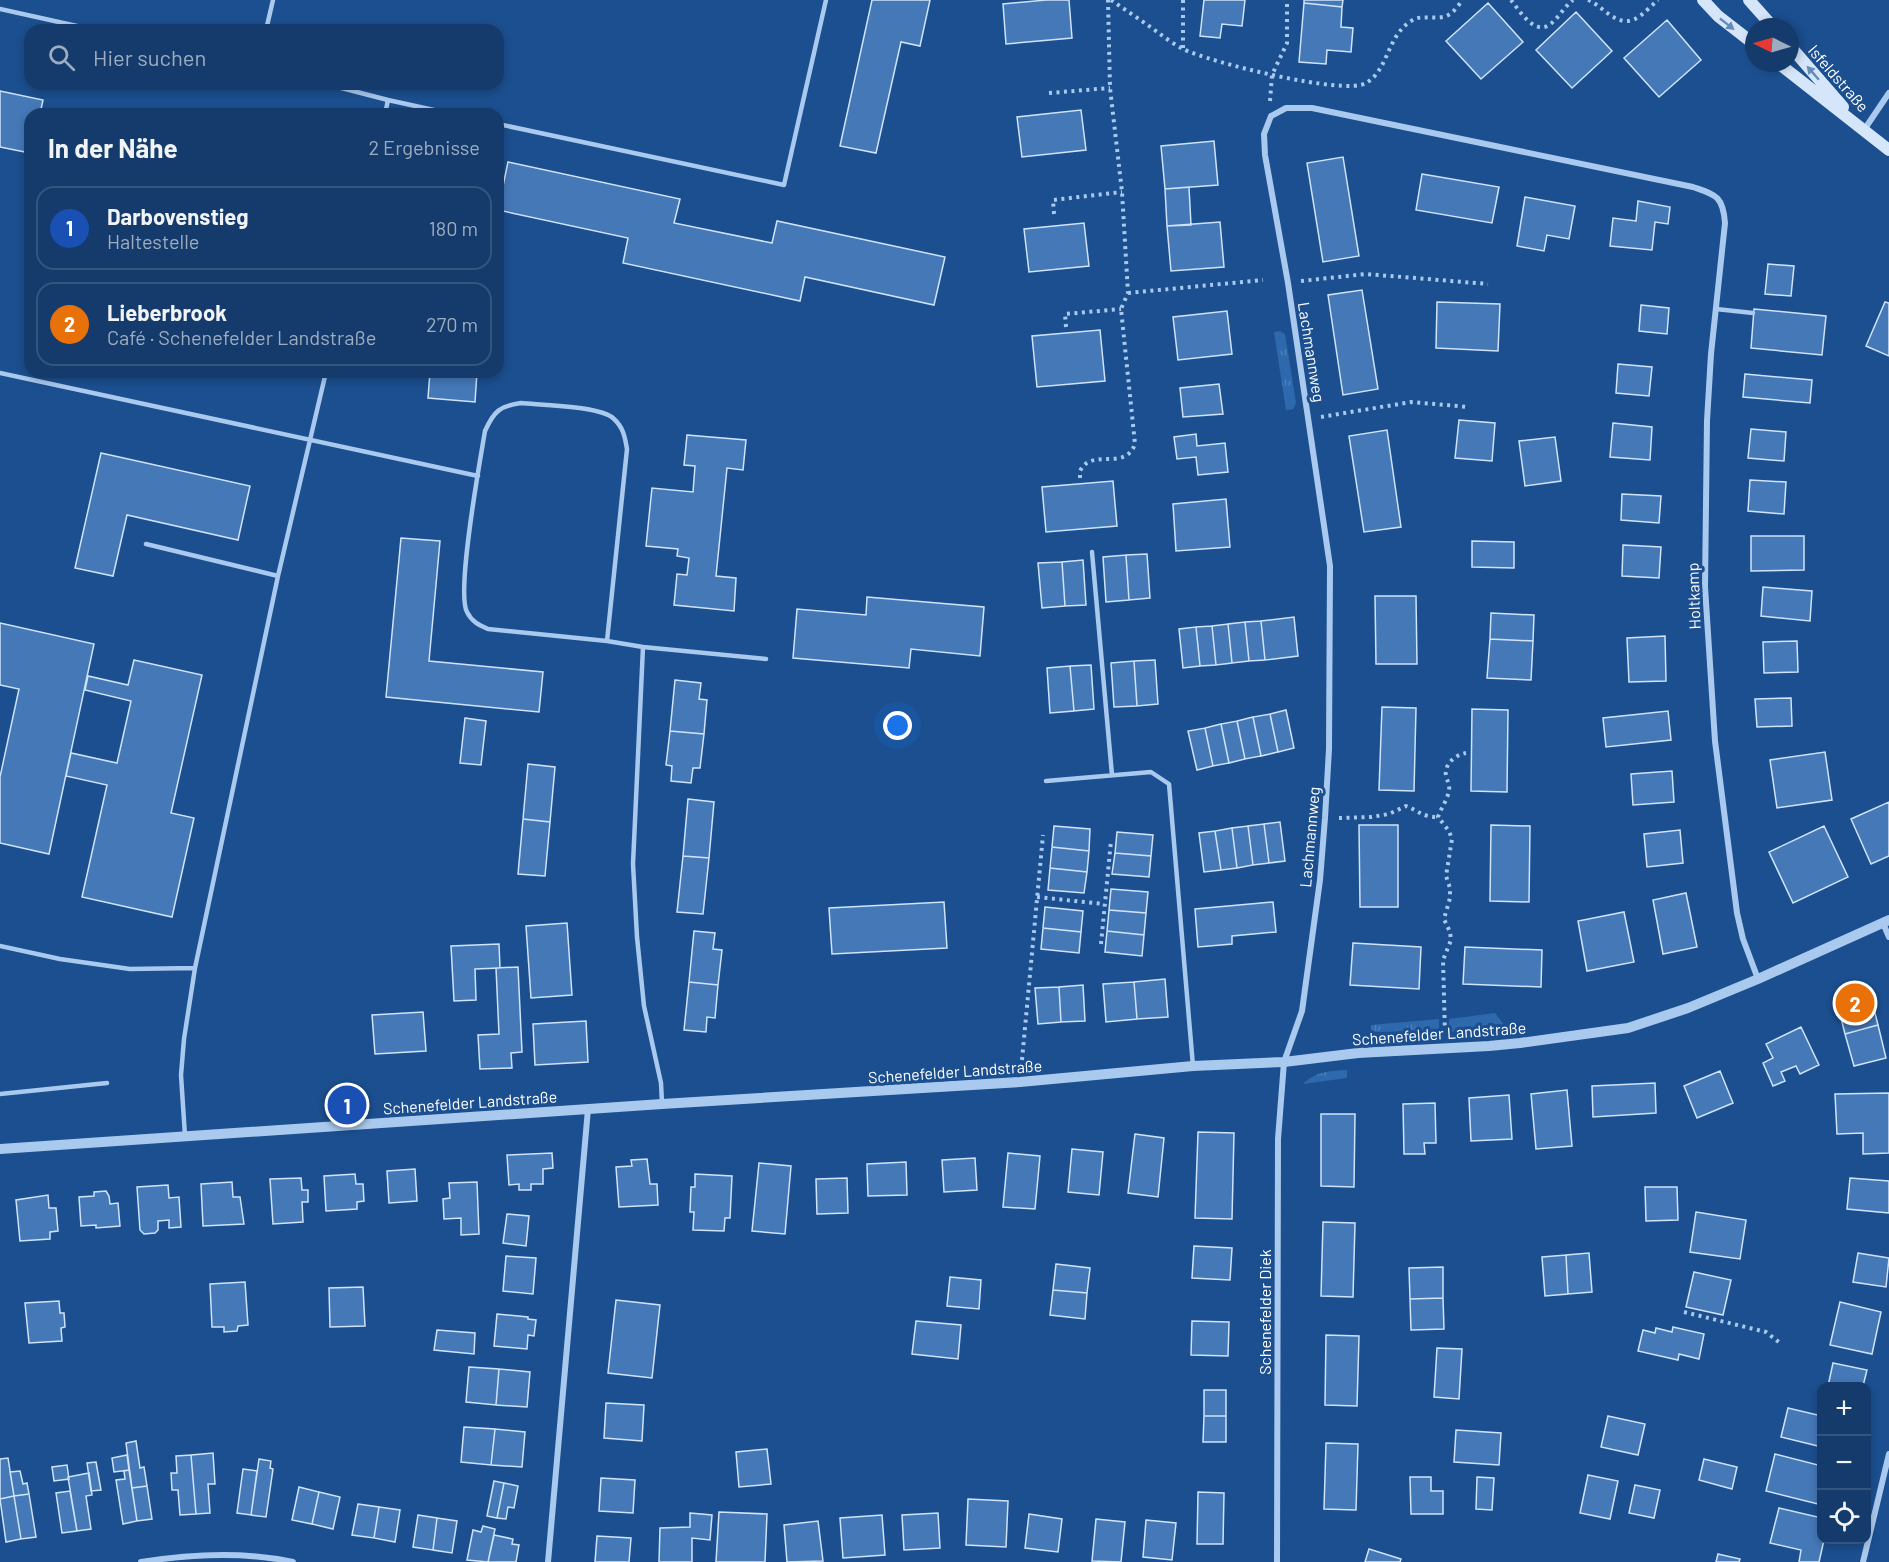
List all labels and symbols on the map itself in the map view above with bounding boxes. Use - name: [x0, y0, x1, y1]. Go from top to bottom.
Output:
- one-way arrow: [1720, 17, 1735, 29]
- north arrow: [1745, 18, 1799, 72]
- street label: Isfeldstraße: [1805, 41, 1873, 115]
- one-way arrow: [1807, 66, 1820, 81]
- street label: Lachmannweg: [1295, 301, 1329, 403]
- street label: Holtkamp: [1682, 562, 1704, 630]
- your location: [883, 711, 912, 740]
- street label: Lachmannweg: [1295, 786, 1323, 888]
- pin: 2: [1836, 980, 1874, 1026]
- street label: Schenefelder Landstraße: [1351, 1017, 1527, 1049]
- street label: Schenefelder Landstraße: [867, 1055, 1043, 1087]
- pin: 1: [328, 1082, 366, 1128]
- street label: Schenefelder Landstraße: [382, 1086, 558, 1118]
- street label: Schenefelder Diek: [1255, 1249, 1274, 1375]

